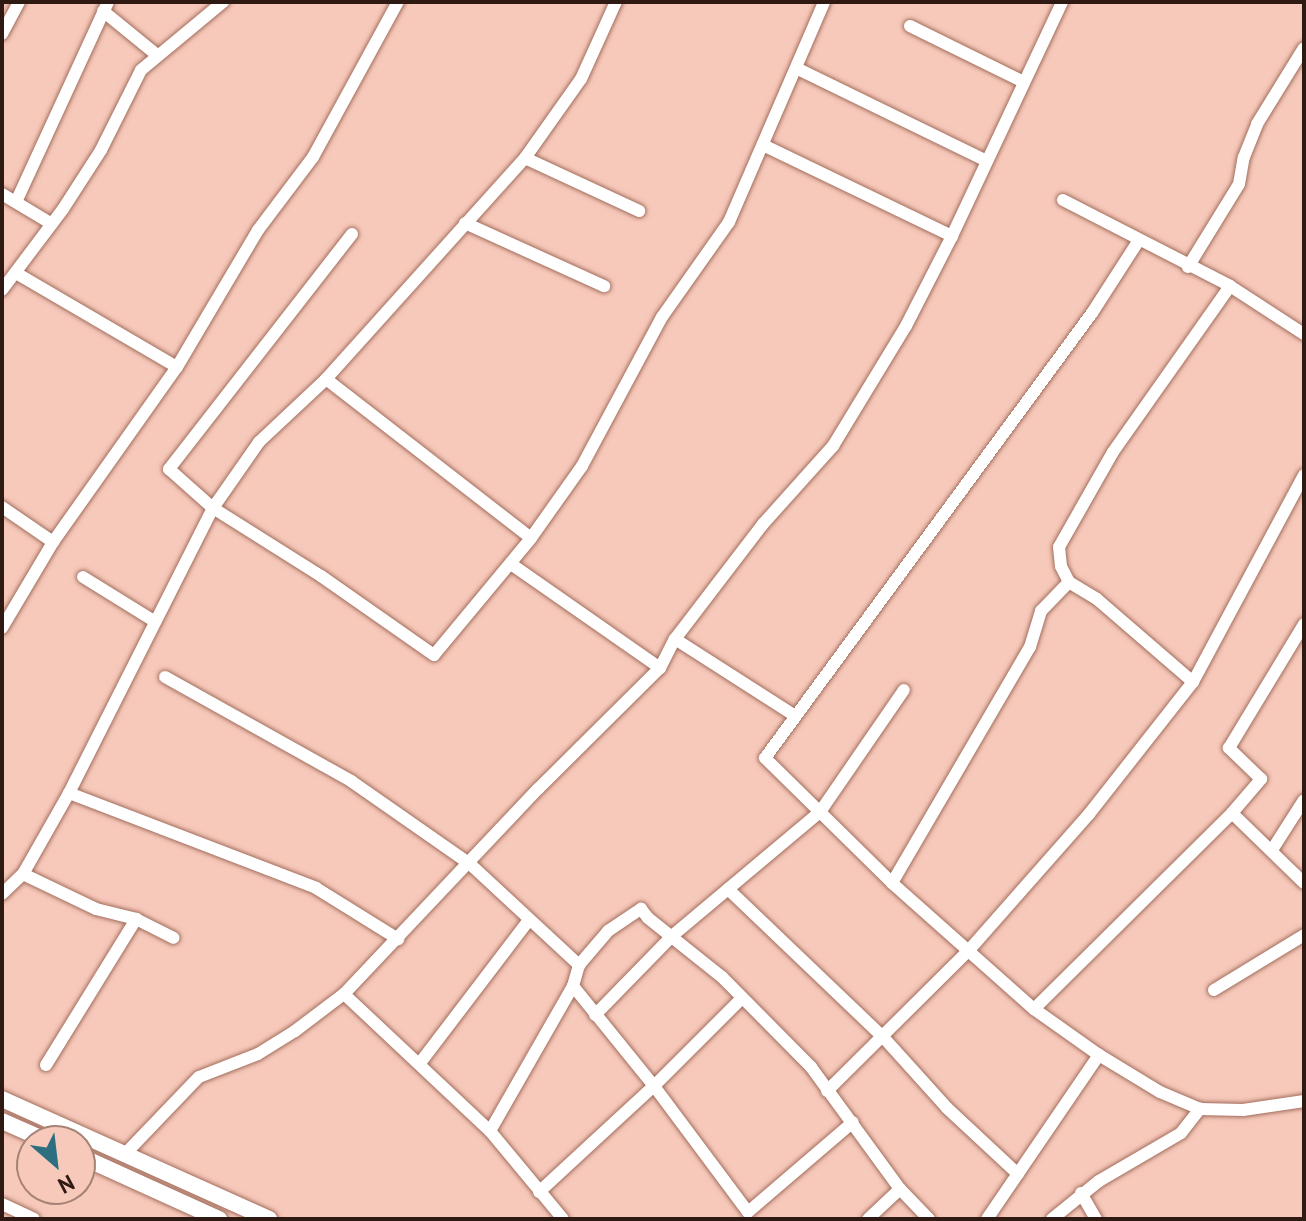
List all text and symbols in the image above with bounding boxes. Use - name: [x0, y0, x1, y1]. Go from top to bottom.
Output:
- north arrow: [16, 1125, 96, 1205]
- text: N: [53, 1169, 79, 1200]

